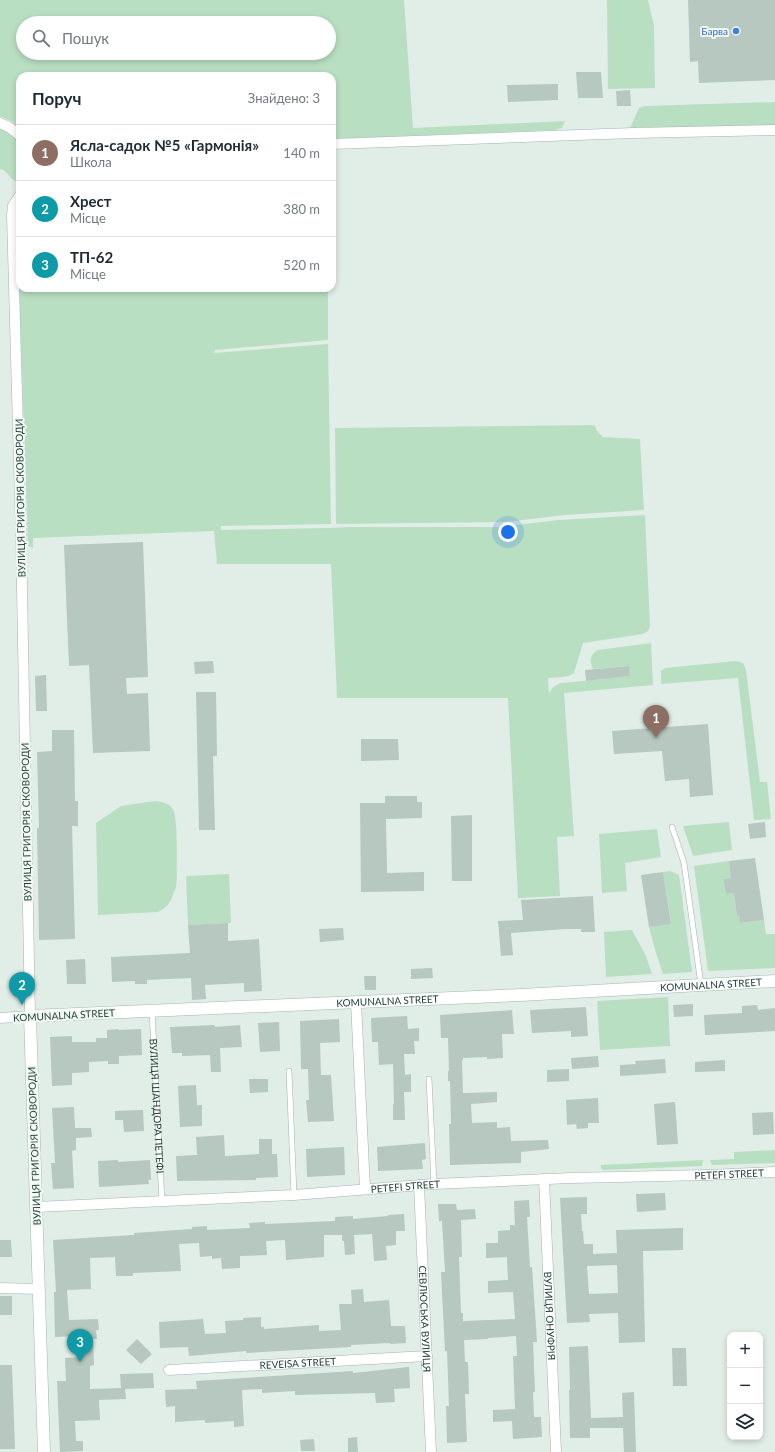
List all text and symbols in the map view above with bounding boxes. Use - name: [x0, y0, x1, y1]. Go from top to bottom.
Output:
- search box: [16, 16, 336, 60]
- place label: Барва: [701, 25, 728, 37]
- marker: Барва: [731, 26, 741, 36]
- icon: search: [30, 27, 52, 49]
- text: Пошук: [62, 29, 109, 47]
- text: Поруч: [32, 88, 82, 109]
- text: Знайдено: 3: [248, 90, 320, 106]
- text: Ясла-садок №5 «Гармонія»: [70, 136, 259, 154]
- text: 1: [41, 145, 49, 161]
- text: 140 m: [283, 145, 320, 161]
- text: Школа: [70, 154, 112, 170]
- text: Хрест: [70, 192, 111, 210]
- text: 2: [41, 201, 49, 217]
- text: 380 m: [283, 201, 320, 217]
- text: Місце: [70, 210, 106, 226]
- text: ТП-62: [70, 248, 113, 266]
- text: 3: [41, 257, 49, 273]
- text: 520 m: [283, 257, 320, 273]
- text: Місце: [70, 266, 106, 282]
- street label: ВУЛИЦЯ ГРИГОРІЯ СКОВОРОДИ: [13, 419, 27, 577]
- your location: [498, 522, 518, 542]
- pin: 1: [643, 705, 669, 738]
- street label: ВУЛИЦЯ ГРИГОРІЯ СКОВОРОДИ: [19, 743, 33, 901]
- pin: 2: [9, 972, 35, 1005]
- street label: KOMUNALNA STREET: [660, 976, 762, 993]
- street label: KOMUNALNA STREET: [336, 993, 439, 1009]
- street label: KOMUNALNA STREET: [13, 1006, 115, 1024]
- street label: ВУЛИЦЯ ШАНДОРА ПЕТЕФІ: [147, 1038, 166, 1174]
- street label: ВУЛИЦЯ ГРИГОРІЯ СКОВОРОДИ: [25, 1066, 43, 1226]
- street label: PETEFI STREET: [694, 1166, 764, 1181]
- street label: PETEFI STREET: [370, 1178, 440, 1195]
- street label: СЕВЛЮСЬКА ВУЛИЦЯ: [417, 1265, 433, 1373]
- street label: ВУЛИЦЯ ОНУФРІЯ: [542, 1271, 558, 1361]
- pin: 3: [67, 1329, 93, 1362]
- map controls: [727, 1332, 763, 1440]
- button: +: [727, 1332, 763, 1368]
- street label: REVEISA STREET: [259, 1355, 337, 1371]
- button: −: [727, 1368, 763, 1404]
- button: layers: [727, 1404, 763, 1440]

